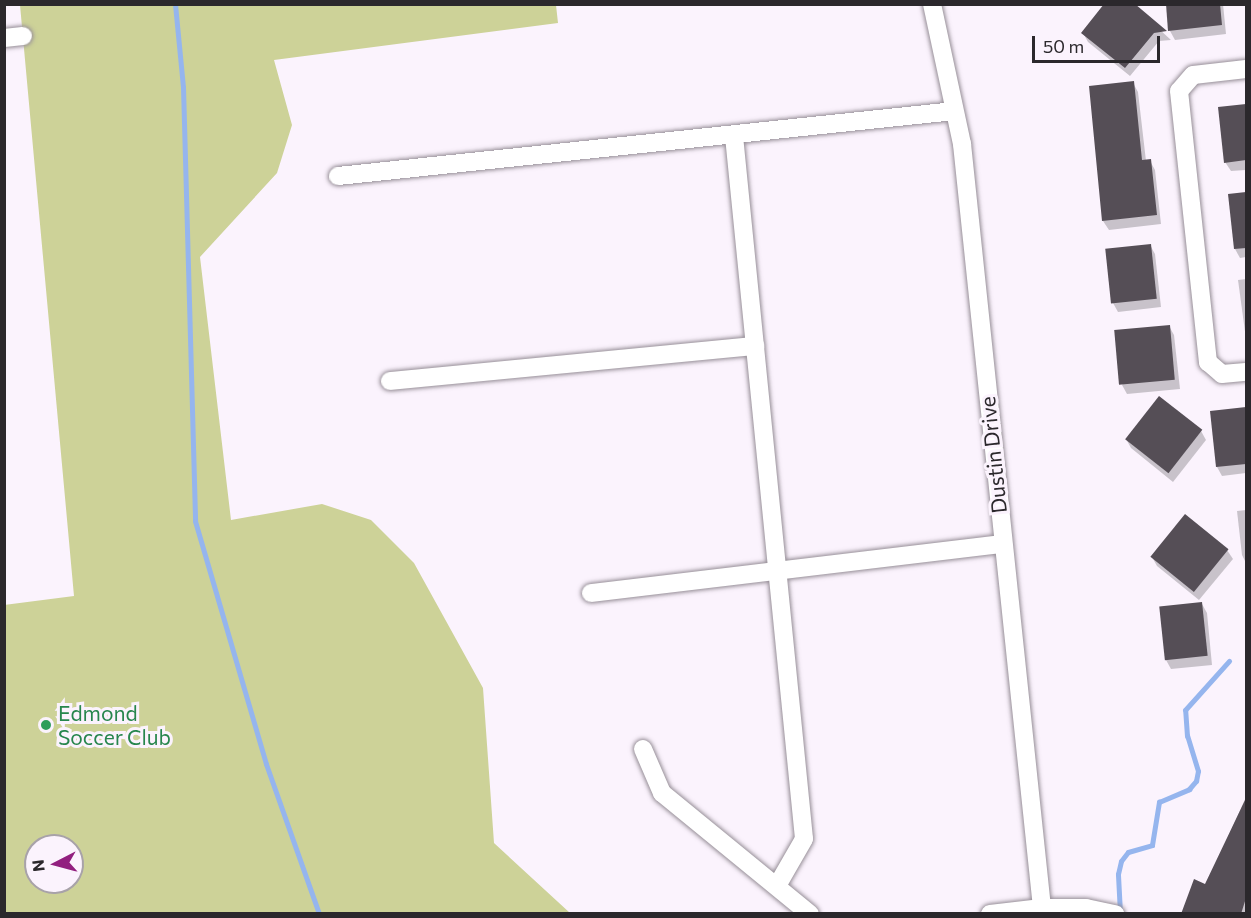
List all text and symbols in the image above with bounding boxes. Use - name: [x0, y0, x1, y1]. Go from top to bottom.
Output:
- scale bar: [1035, 24, 1162, 62]
- text: 50 m: [1043, 35, 1084, 57]
- street label: Dustin Drive: [974, 395, 1012, 515]
- place label: Edmond Soccer Club: [58, 700, 171, 750]
- marker: Edmond Soccer Club: [39, 718, 53, 732]
- north arrow: [24, 834, 84, 894]
- text: N: [28, 859, 48, 873]

